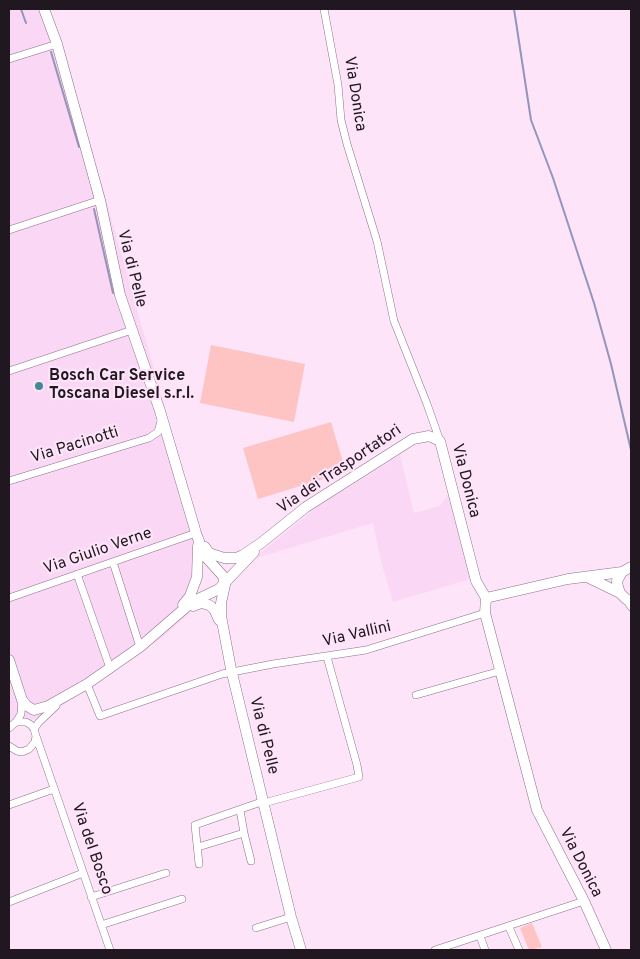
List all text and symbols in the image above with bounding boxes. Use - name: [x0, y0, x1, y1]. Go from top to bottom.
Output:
- street label: Via Donica: [339, 55, 369, 133]
- street label: Via di Pelle: [112, 228, 150, 310]
- place label: Bosch Car Service Toscana Diesel s.r.l.: [49, 367, 194, 405]
- marker: Bosch Car Service Toscana Diesel s.r.l.: [33, 380, 45, 392]
- street label: Via dei Trasportatori: [274, 421, 406, 519]
- street label: Via Pacinotti: [29, 424, 121, 468]
- street label: Via Donica: [447, 442, 483, 520]
- street label: Via Giulio Verne: [41, 524, 155, 580]
- street label: Via Vallini: [321, 618, 393, 652]
- street label: Via di Pelle: [244, 695, 282, 777]
- street label: Via del Bosco: [66, 800, 116, 898]
- street label: Via Donica: [554, 825, 606, 901]

